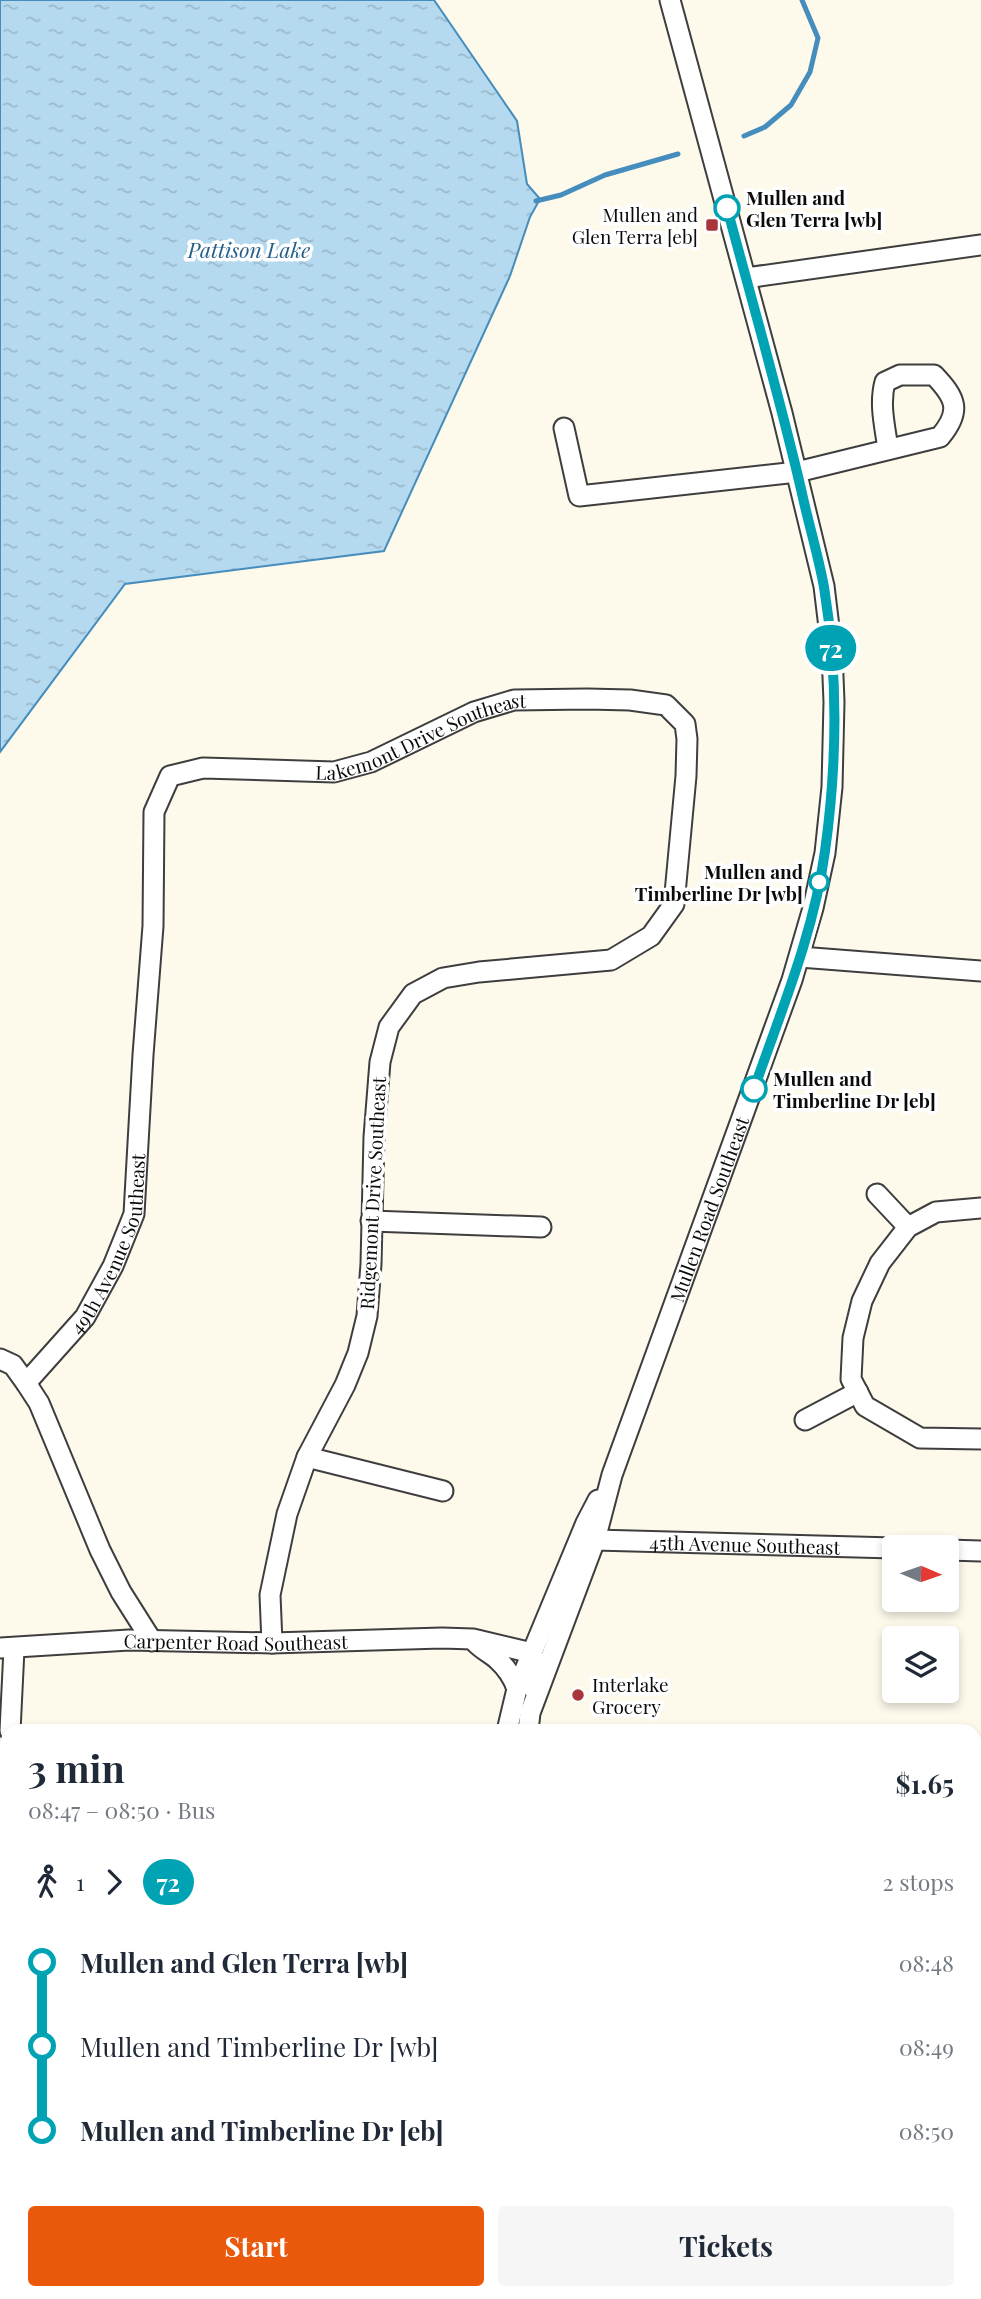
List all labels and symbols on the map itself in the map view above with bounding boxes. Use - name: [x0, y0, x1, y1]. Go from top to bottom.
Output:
- place label: Mullen and Glen Terra [wb]: [746, 184, 882, 232]
- marker: Mullen and Glen Terra [wb]: [714, 195, 740, 221]
- place label: Mullen and Glen Terra [eb]: [572, 201, 698, 249]
- marker: Mullen and Glen Terra [eb]: [704, 217, 720, 233]
- water label: Pattison Lake: [187, 235, 310, 263]
- line badge: 72: [800, 625, 862, 671]
- street label: Lakemont Drive Southeast: [315, 687, 527, 785]
- place label: Mullen and Timberline Dr [wb]: [635, 858, 804, 906]
- marker: Mullen and Timberline Dr [wb]: [809, 872, 829, 892]
- place label: Mullen and Timberline Dr [eb]: [773, 1065, 936, 1113]
- street label: Ridgemont Drive Southeast: [353, 1076, 391, 1310]
- marker: Mullen and Timberline Dr [eb]: [741, 1076, 767, 1102]
- street label: Mullen Road Southeast: [663, 1112, 754, 1306]
- street label: 49th Avenue Southeast: [63, 1153, 150, 1339]
- street label: 45th Avenue Southeast: [649, 1528, 841, 1560]
- north arrow: [882, 1535, 959, 1612]
- street label: Carpenter Road Southeast: [123, 1627, 348, 1656]
- place label: Interlake Grocery: [592, 1671, 669, 1719]
- marker: Interlake Grocery: [570, 1687, 586, 1703]

